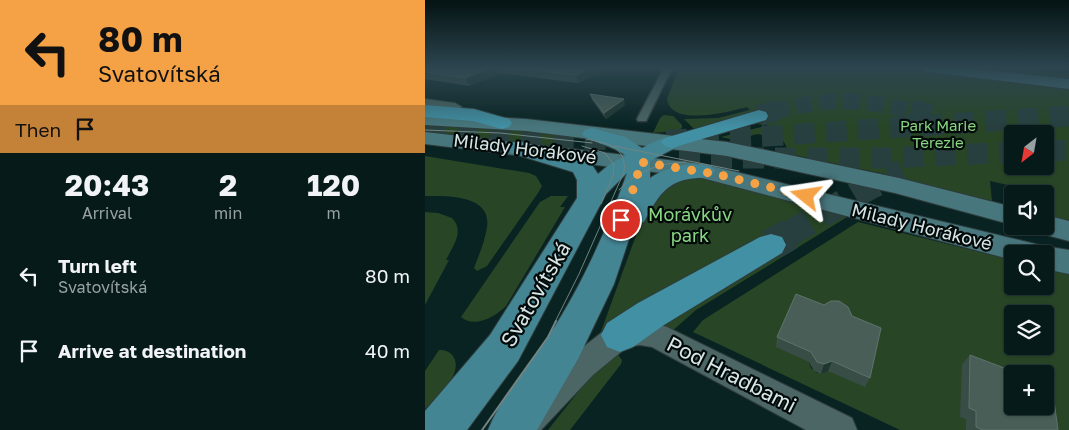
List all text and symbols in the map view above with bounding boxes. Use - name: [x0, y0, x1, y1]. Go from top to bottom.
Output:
- text: 80 m: [98, 18, 183, 60]
- icon: left: [15, 20, 80, 85]
- text: Svatovítská: [98, 60, 221, 87]
- icon: arrive: [71, 115, 99, 143]
- park label: Park Marie Terezie: [900, 116, 976, 151]
- text: Then: [15, 118, 61, 141]
- north arrow: [1004, 125, 1054, 175]
- map controls: [1004, 125, 1054, 415]
- street label: Milady Horákové: [452, 128, 598, 168]
- text: 20:43: [65, 167, 149, 203]
- text: 2: [219, 167, 237, 203]
- text: 120: [307, 167, 360, 203]
- position arrow: [779, 169, 831, 221]
- button: sound: [1004, 185, 1054, 235]
- street label: Milady Horákové: [850, 198, 994, 254]
- pin: [600, 199, 642, 241]
- text: Arrival: [82, 203, 132, 223]
- text: min: [214, 203, 242, 223]
- text: m: [327, 203, 341, 223]
- park label: Morávkův park: [648, 203, 732, 246]
- icon: arrive: [607, 206, 635, 234]
- street label: Svatovítská: [494, 237, 576, 351]
- button: search: [1004, 245, 1054, 295]
- text: Turn left: [58, 254, 137, 277]
- icon: left: [15, 262, 43, 290]
- text: 80 m: [365, 264, 410, 287]
- text: Svatovítská: [58, 277, 147, 297]
- button: layers: [1004, 305, 1054, 355]
- street label: Pod Hradbami: [663, 330, 801, 418]
- icon: arrive: [15, 337, 43, 365]
- text: Arrive at destination: [58, 339, 246, 362]
- text: 40 m: [365, 339, 410, 362]
- button: +: [1004, 365, 1054, 415]

